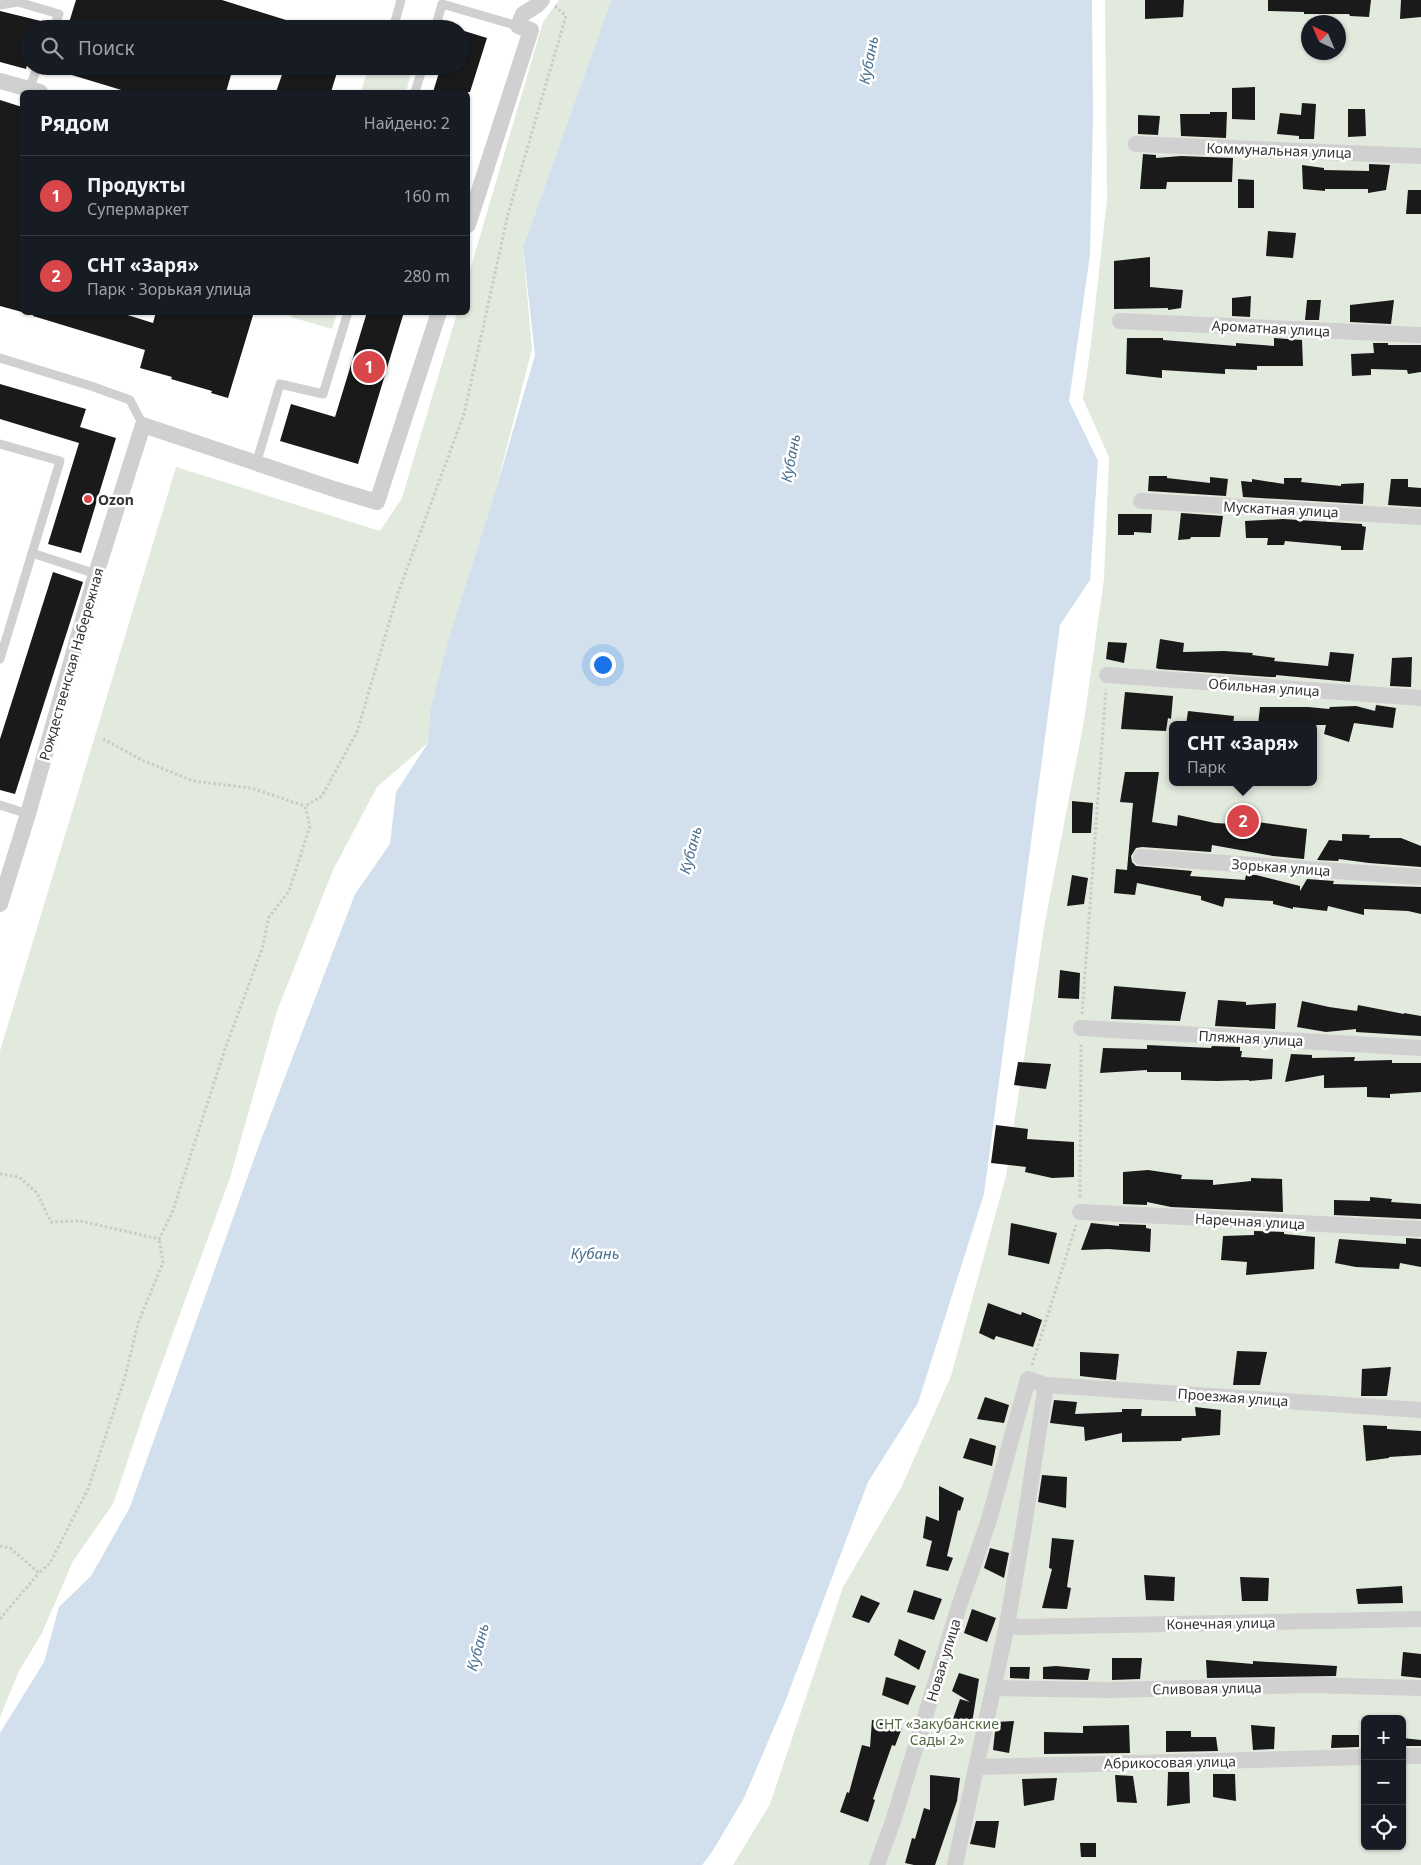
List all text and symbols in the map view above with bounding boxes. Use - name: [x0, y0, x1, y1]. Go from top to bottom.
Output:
- north arrow: [1301, 15, 1346, 60]
- search box: [20, 20, 470, 75]
- icon: search: [38, 34, 66, 62]
- water label: Кубань: [854, 34, 883, 86]
- text: Поиск: [78, 35, 134, 61]
- text: Рядом: [40, 109, 110, 137]
- text: Найдено: 2: [364, 112, 450, 134]
- street label: Коммунальная улица: [1206, 138, 1352, 162]
- text: Продукты: [87, 172, 186, 198]
- text: 1: [51, 185, 61, 207]
- text: 160 m: [403, 185, 450, 207]
- text: Супермаркет: [87, 198, 189, 220]
- text: СНТ «Заря»: [87, 252, 199, 278]
- text: 2: [51, 265, 61, 287]
- text: 280 m: [403, 265, 450, 287]
- text: Парк · Зорькая улица: [87, 278, 251, 300]
- street label: Ароматная улица: [1211, 315, 1331, 341]
- pin: 1: [353, 348, 385, 386]
- water label: Кубань: [776, 432, 805, 484]
- place label: Ozon: [98, 490, 134, 509]
- marker: Ozon: [82, 493, 94, 505]
- street label: Мускатная улица: [1223, 496, 1339, 522]
- street label: Рождественская Набережная: [34, 565, 108, 763]
- your location: [590, 652, 616, 678]
- street label: Обильная улица: [1208, 674, 1320, 700]
- popup: [1169, 721, 1317, 786]
- text: СНТ «Заря»: [1187, 730, 1299, 756]
- text: Парк: [1187, 756, 1226, 778]
- pin: 2: [1227, 802, 1259, 840]
- water label: Кубань: [674, 824, 706, 876]
- street label: Зорькая улица: [1231, 854, 1331, 880]
- street label: Пляжная улица: [1198, 1026, 1304, 1050]
- street label: Наречная улица: [1194, 1209, 1306, 1233]
- water label: Кубань: [571, 1243, 620, 1263]
- street label: Проезжая улица: [1177, 1384, 1289, 1410]
- street label: Конечная улица: [1166, 1613, 1276, 1633]
- street label: Новая улица: [921, 1616, 965, 1704]
- water label: Кубань: [461, 1621, 493, 1673]
- street label: Сливовая улица: [1152, 1678, 1262, 1698]
- park label: СНТ «Закубанские Сады 2»: [875, 1714, 999, 1749]
- map controls: [1361, 1715, 1406, 1850]
- button: +: [1361, 1715, 1406, 1760]
- street label: Абрикосовая улица: [1104, 1751, 1236, 1773]
- button: −: [1361, 1760, 1406, 1805]
- button: locate: [1361, 1805, 1406, 1850]

